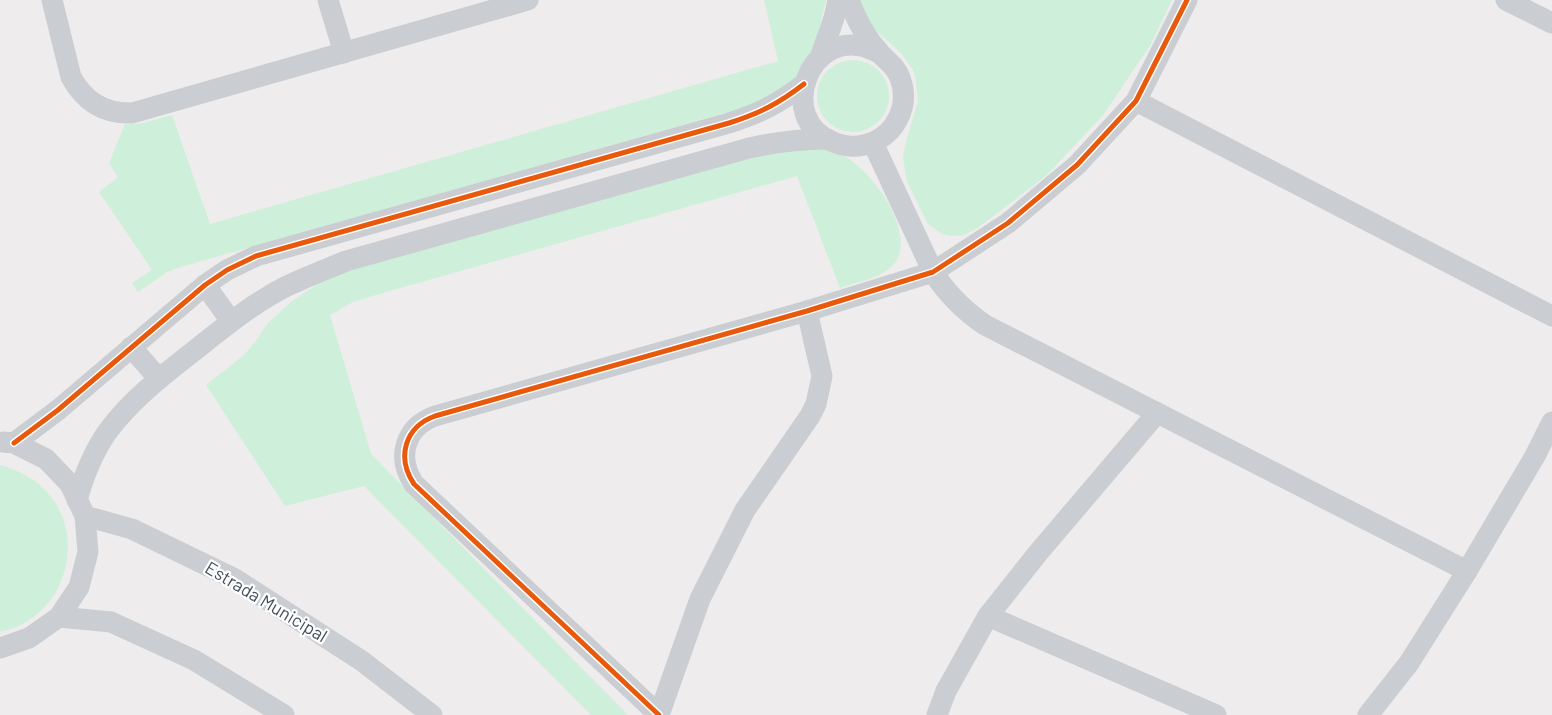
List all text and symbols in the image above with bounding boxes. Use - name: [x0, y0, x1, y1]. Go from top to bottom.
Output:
- street label: Estrada Municipal: [202, 556, 332, 646]

